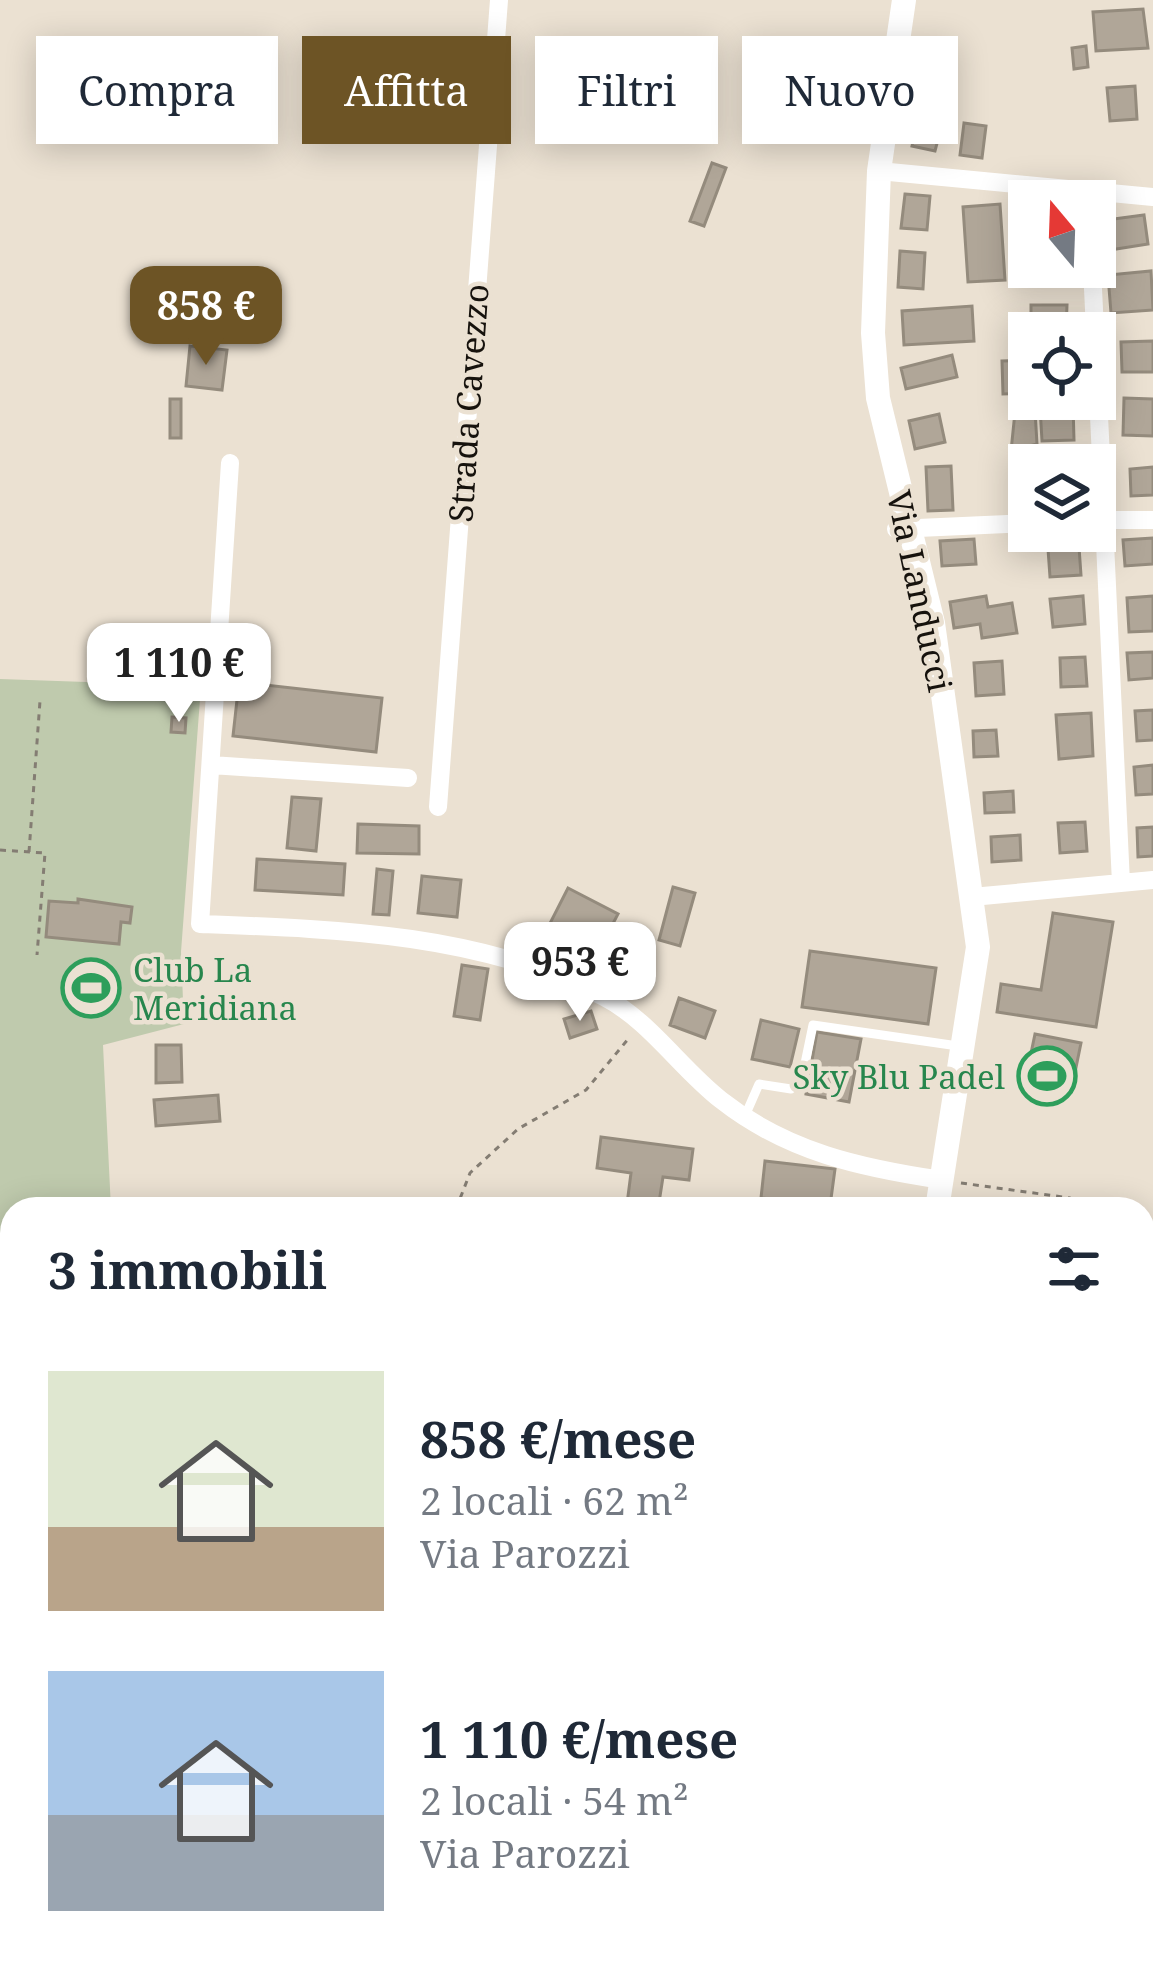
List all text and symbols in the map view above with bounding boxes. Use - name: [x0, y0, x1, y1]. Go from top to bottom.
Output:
- chip: Compra: [36, 36, 278, 144]
- chip: Affitta: [302, 36, 511, 144]
- chip: Filtri: [535, 36, 718, 144]
- chip: Nuovo: [742, 36, 958, 144]
- north arrow: [1008, 180, 1116, 288]
- map controls: [1008, 180, 1116, 552]
- pin: 858 €: [122, 266, 290, 368]
- text: 858 €: [157, 278, 255, 331]
- street label: Strada Cavezzo: [437, 282, 499, 524]
- button: locate: [1008, 312, 1116, 420]
- button: layers: [1008, 444, 1116, 552]
- street label: Via Landucci: [877, 486, 963, 696]
- pin: 1 110 €: [68, 623, 290, 725]
- text: 1 110 €: [114, 635, 244, 688]
- pin: 953 €: [496, 922, 664, 1024]
- text: 953 €: [531, 934, 629, 987]
- place label: Club La Meridiana: [133, 947, 297, 1030]
- sports icon: Club La Meridiana: [60, 957, 122, 1019]
- sports icon: Sky Blu Padel: [1016, 1045, 1078, 1107]
- place label: Sky Blu Padel: [793, 1054, 1005, 1099]
- text: 3 immobili: [48, 1234, 327, 1304]
- icon: filters: [1041, 1236, 1107, 1302]
- text: 858 €/mese: [420, 1403, 696, 1473]
- icon: home: [144, 1419, 288, 1563]
- text: 2 locali · 62 m²: [420, 1473, 688, 1526]
- text: Via Parozzi: [420, 1526, 630, 1579]
- text: 1 110 €/mese: [420, 1703, 738, 1773]
- icon: home: [144, 1719, 288, 1863]
- text: 2 locali · 54 m²: [420, 1773, 688, 1826]
- text: Via Parozzi: [420, 1826, 630, 1879]

